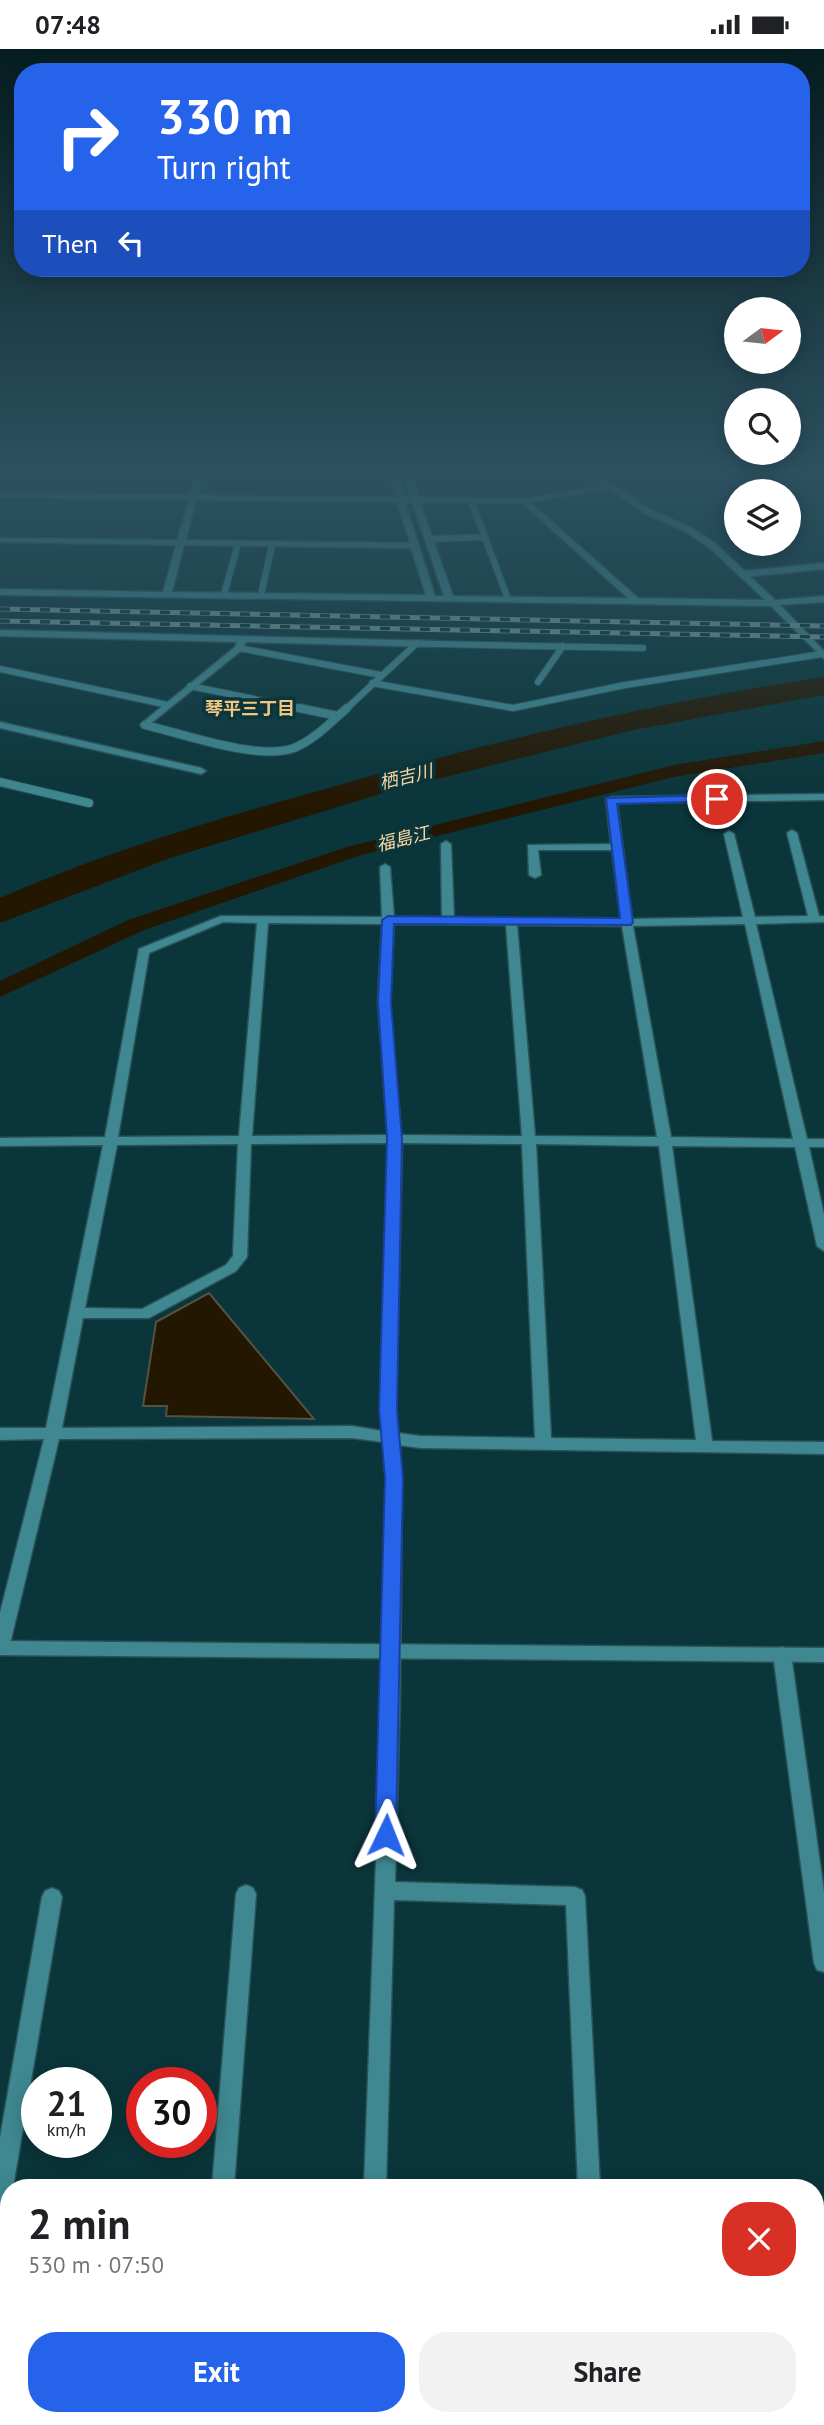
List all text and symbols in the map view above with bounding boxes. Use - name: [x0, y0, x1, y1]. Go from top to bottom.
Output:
- text: 07:48: [35, 8, 101, 41]
- text: 330 m: [157, 84, 292, 148]
- icon: right: [42, 91, 133, 182]
- text: Turn right: [157, 146, 291, 188]
- icon: left: [112, 224, 150, 262]
- text: Then: [42, 227, 98, 260]
- north arrow: [724, 297, 802, 375]
- map controls: [724, 297, 801, 556]
- button: search: [724, 388, 801, 465]
- button: layers: [724, 479, 801, 556]
- district label: 琴平三丁目: [205, 697, 295, 720]
- water label: 栖吉川: [377, 758, 437, 794]
- pin: [687, 769, 747, 829]
- icon: arrive: [698, 780, 736, 818]
- water label: 福島江: [374, 820, 434, 856]
- position arrow: [349, 1798, 423, 1872]
- speed limit sign: 30: [126, 2067, 217, 2158]
- text: 21: [47, 2080, 86, 2126]
- text: km/h: [47, 2118, 86, 2141]
- text: 2 min: [28, 2196, 130, 2251]
- button: close: [722, 2202, 796, 2276]
- text: 530 m · 07:50: [28, 2250, 164, 2279]
- button: Exit: [28, 2332, 405, 2412]
- button: Share: [419, 2332, 796, 2412]

